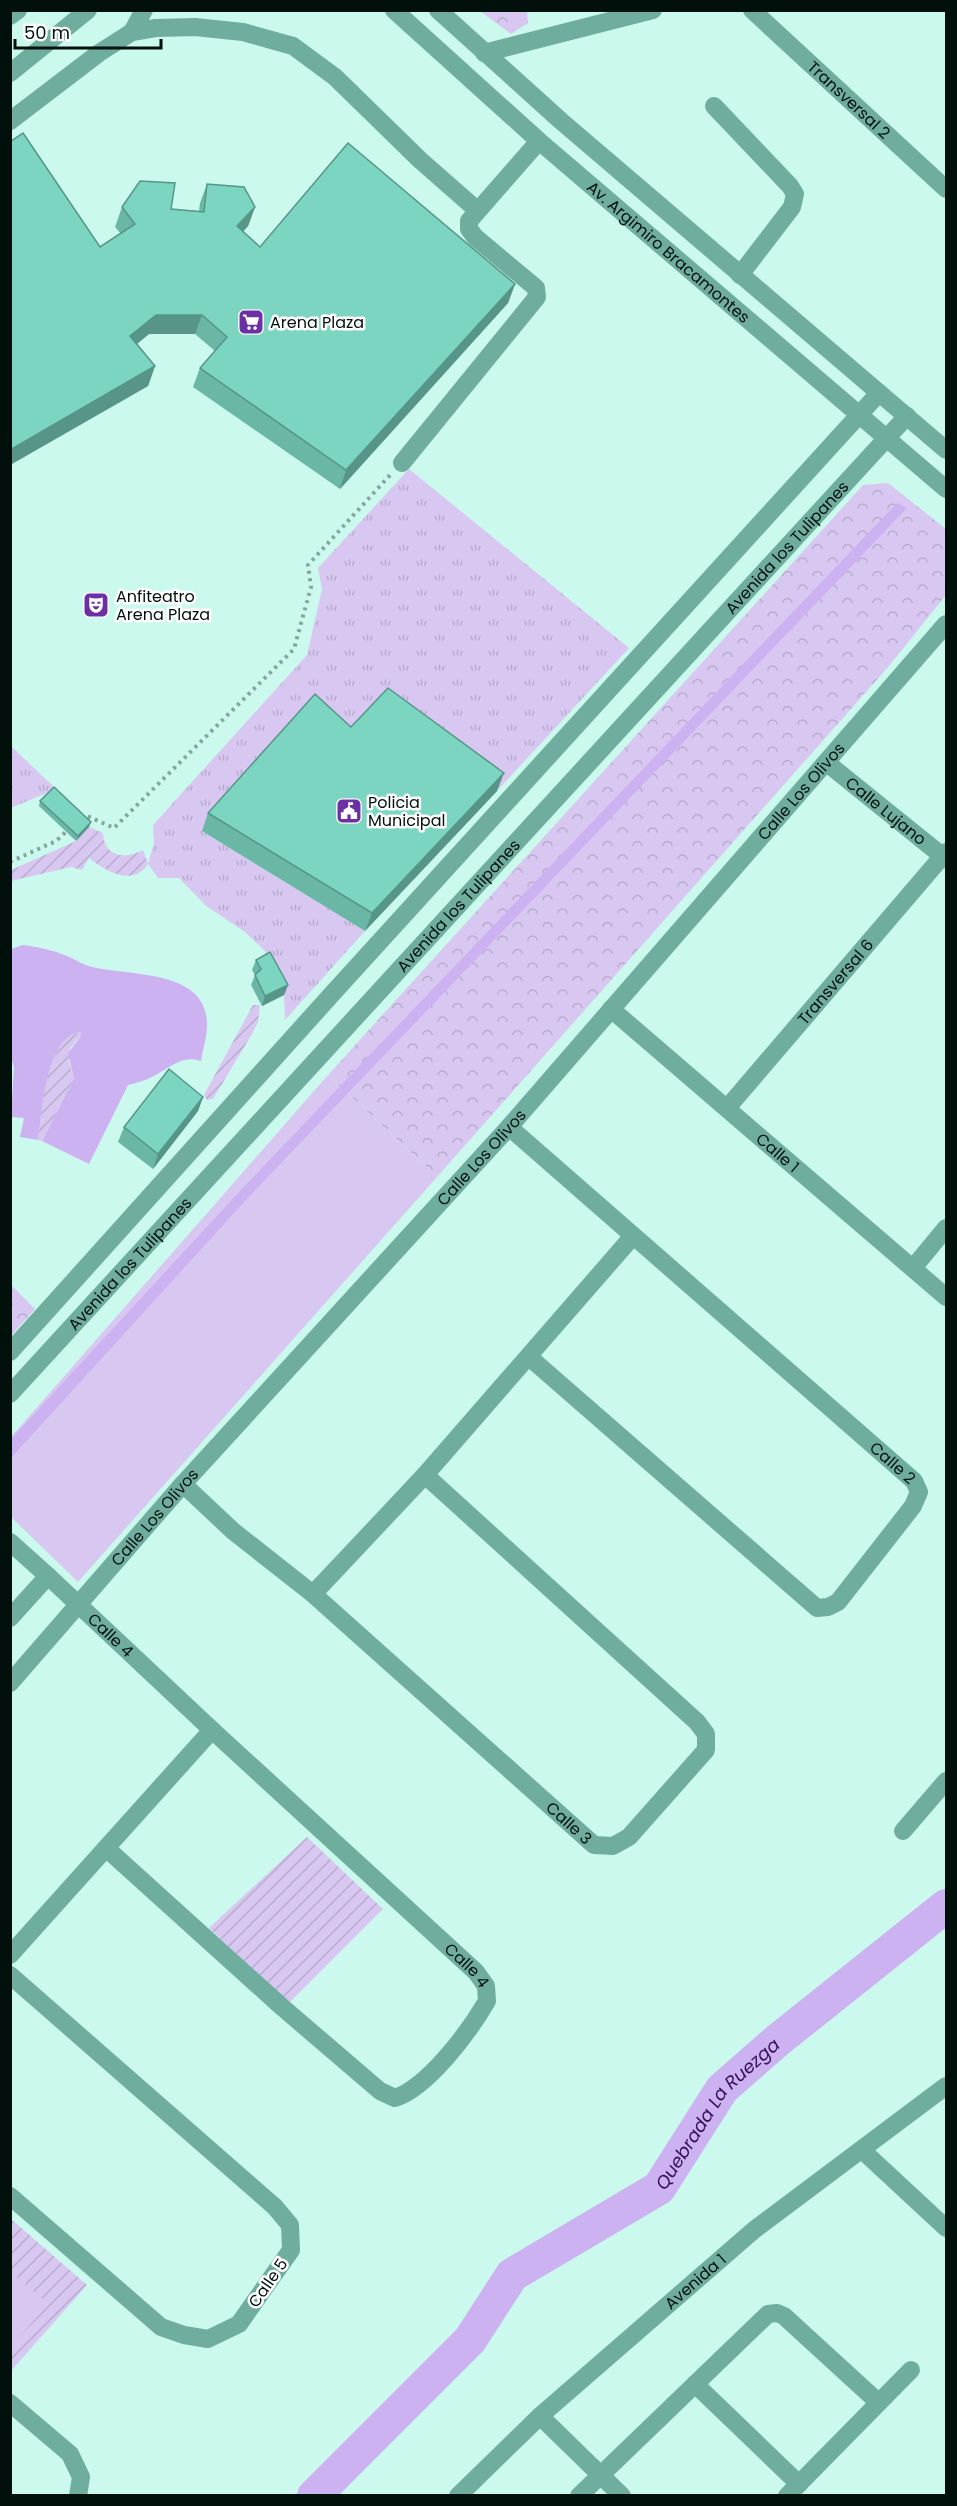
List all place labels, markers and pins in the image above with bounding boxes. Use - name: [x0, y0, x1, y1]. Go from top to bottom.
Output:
- supermarket icon: Arena Plaza: [236, 307, 266, 337]
- place label: Arena Plaza: [270, 311, 364, 334]
- place label: Anfiteatro Arena Plaza: [116, 585, 210, 626]
- theatre icon: Anfiteatro Arena Plaza: [81, 590, 111, 620]
- place label: Policia Municipal: [368, 791, 445, 832]
- public building icon: Policia Municipal: [334, 796, 364, 826]

